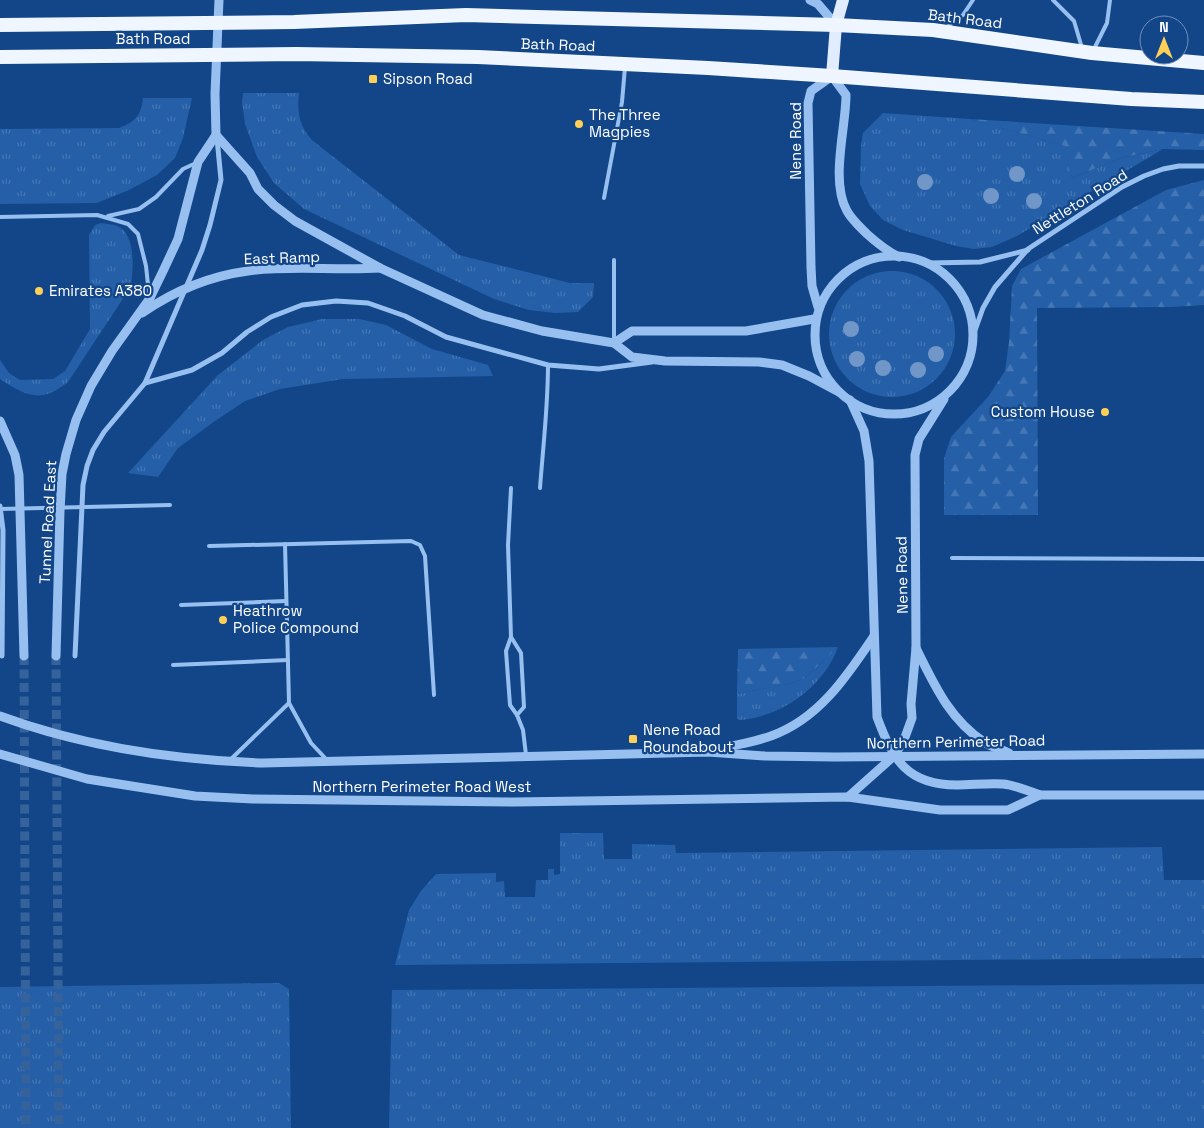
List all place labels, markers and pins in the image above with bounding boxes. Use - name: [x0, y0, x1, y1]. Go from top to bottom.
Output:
- place label: Sipson Road: [383, 69, 473, 88]
- marker: Sipson Road: [367, 73, 379, 85]
- place label: The Three Magpies: [589, 105, 661, 141]
- marker: The Three Magpies: [573, 118, 585, 130]
- place label: Emirates A380: [49, 281, 152, 300]
- marker: Emirates A380: [33, 285, 45, 297]
- place label: Custom House: [991, 402, 1095, 421]
- marker: Custom House: [1099, 406, 1111, 418]
- place label: Heathrow Police Compound: [233, 601, 359, 637]
- marker: Heathrow Police Compound: [217, 614, 229, 626]
- place label: Nene Road Roundabout: [643, 720, 734, 756]
- marker: Nene Road Roundabout: [627, 733, 639, 745]

